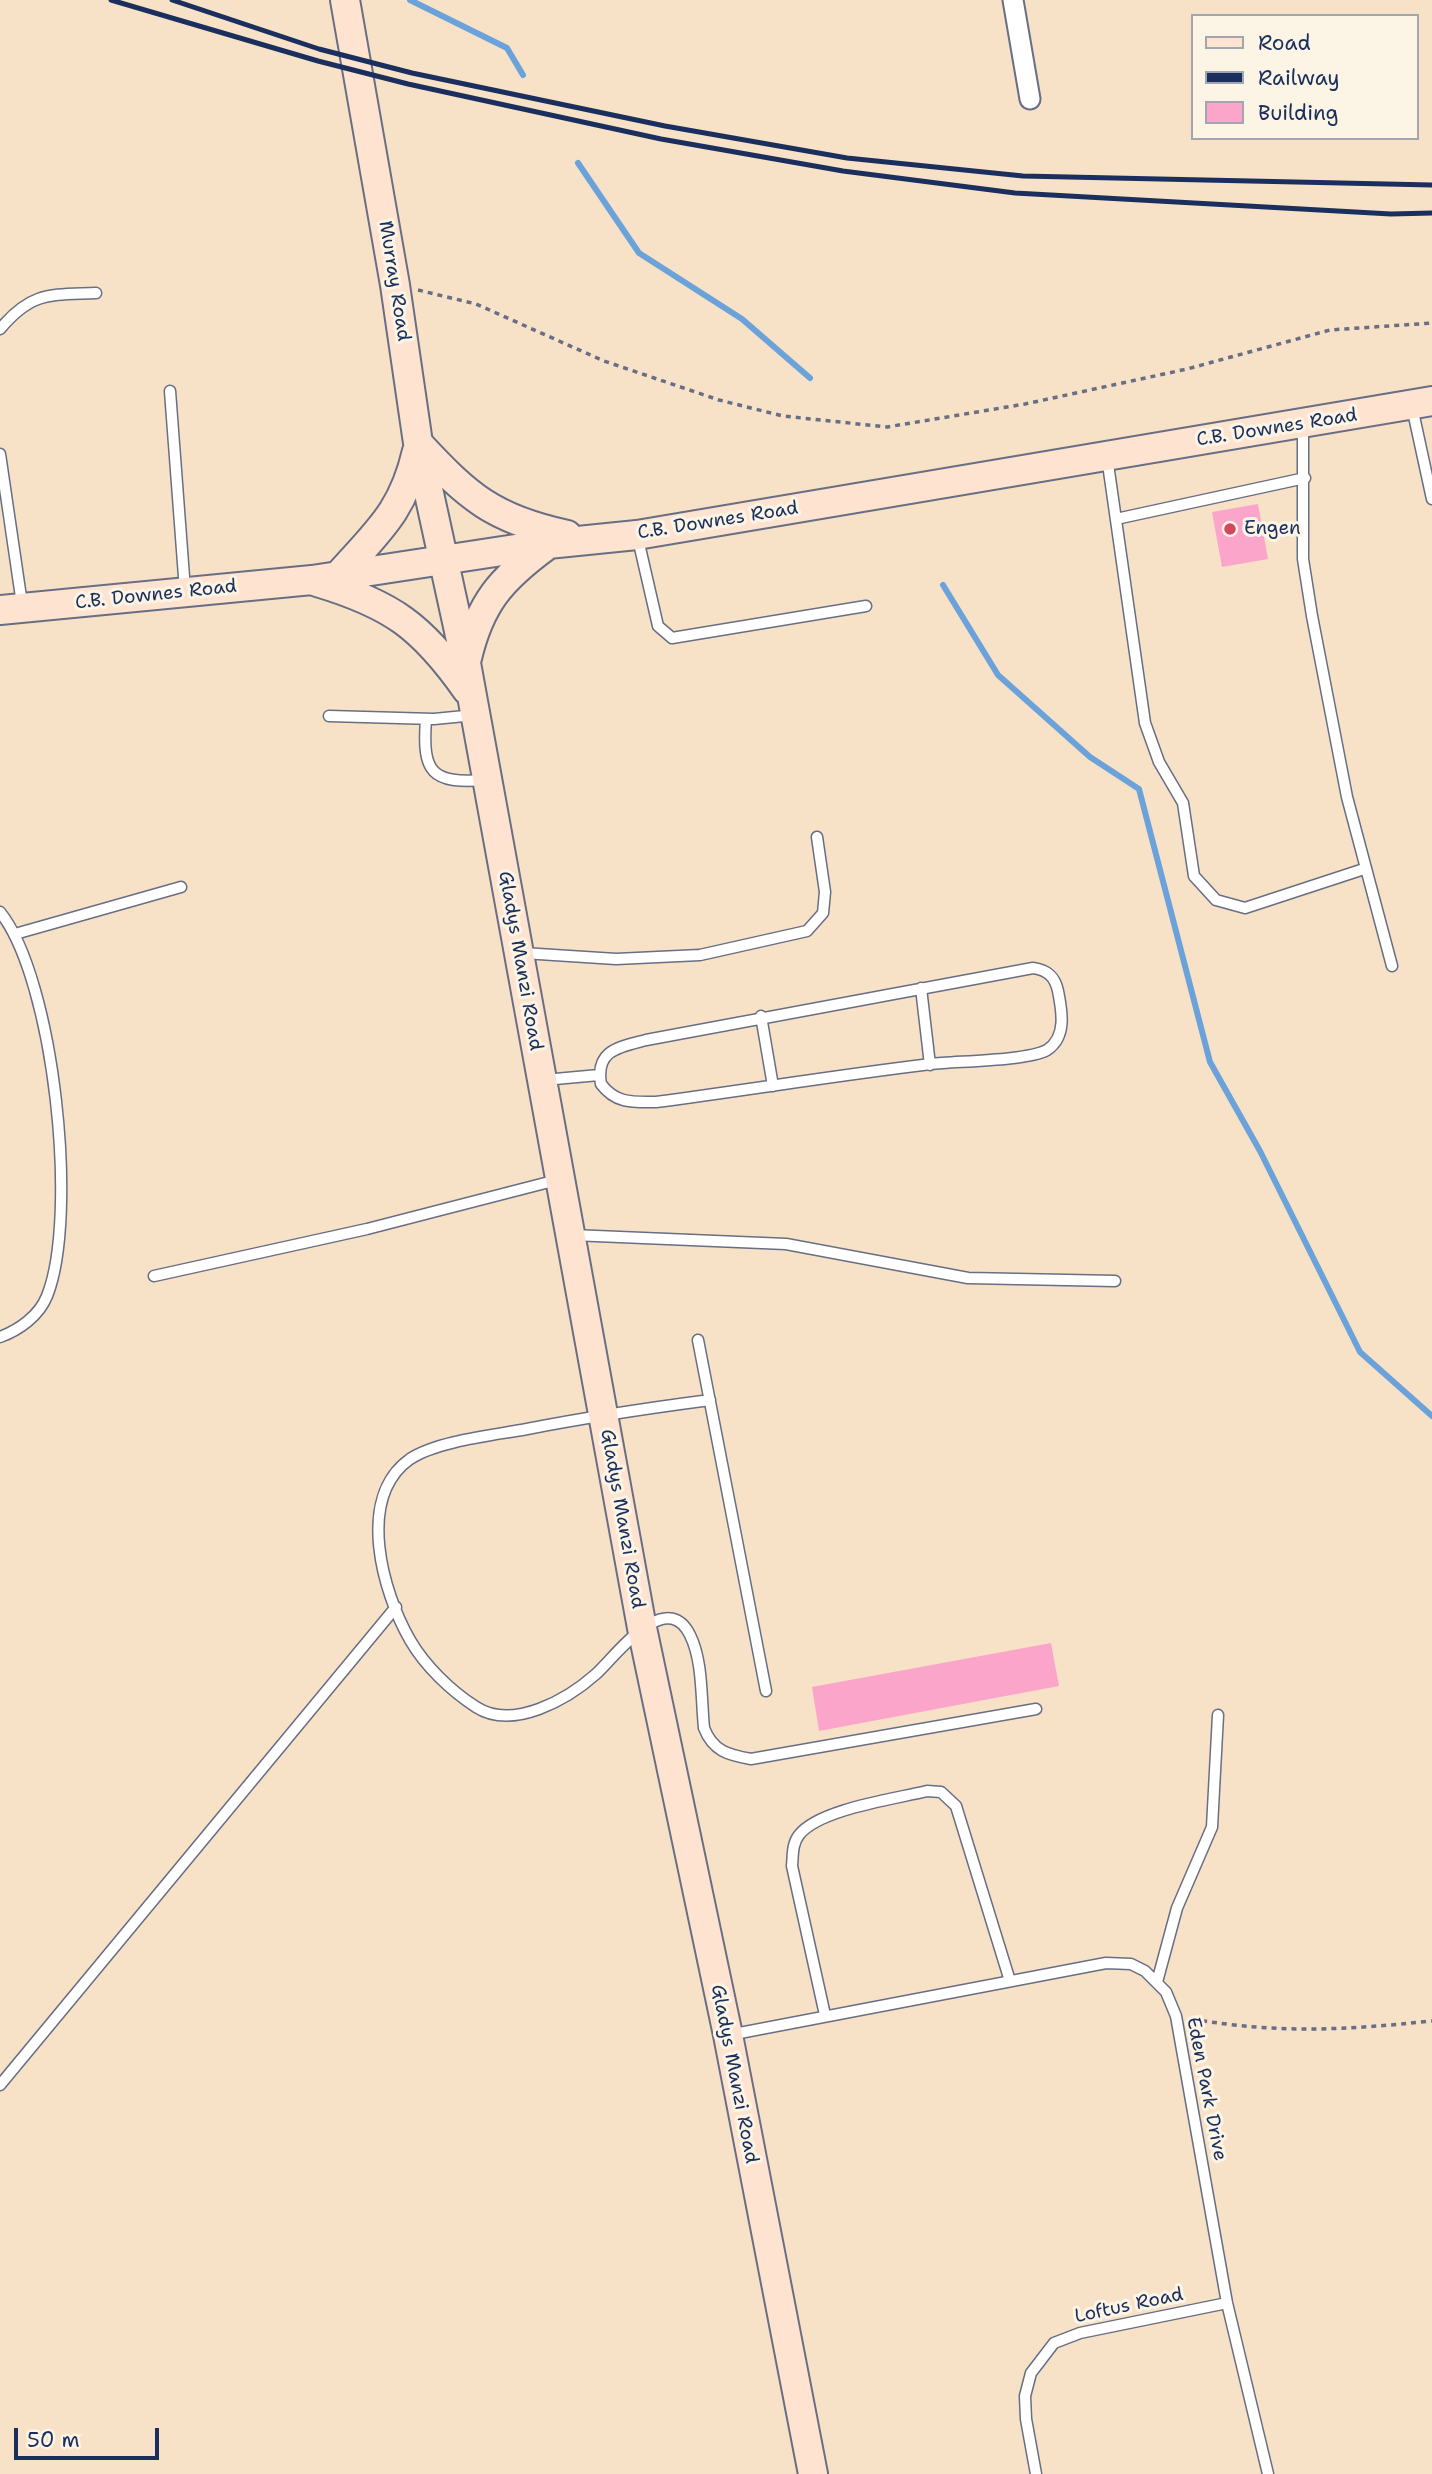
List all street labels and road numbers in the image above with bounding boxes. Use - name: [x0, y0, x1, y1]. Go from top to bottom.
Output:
- street label: Murray Road: [373, 219, 415, 343]
- street label: C.B. Downes Road: [1195, 404, 1359, 452]
- street label: C.B. Downes Road: [636, 497, 800, 545]
- street label: C.B. Downes Road: [74, 575, 238, 615]
- street label: Gladys Manzi Road: [493, 869, 547, 1053]
- street label: Gladys Manzi Road: [595, 1427, 649, 1611]
- street label: Gladys Manzi Road: [705, 1983, 763, 2165]
- street label: Eden Park Drive: [1181, 2015, 1231, 2163]
- street label: Loftus Road: [1073, 2283, 1185, 2329]

